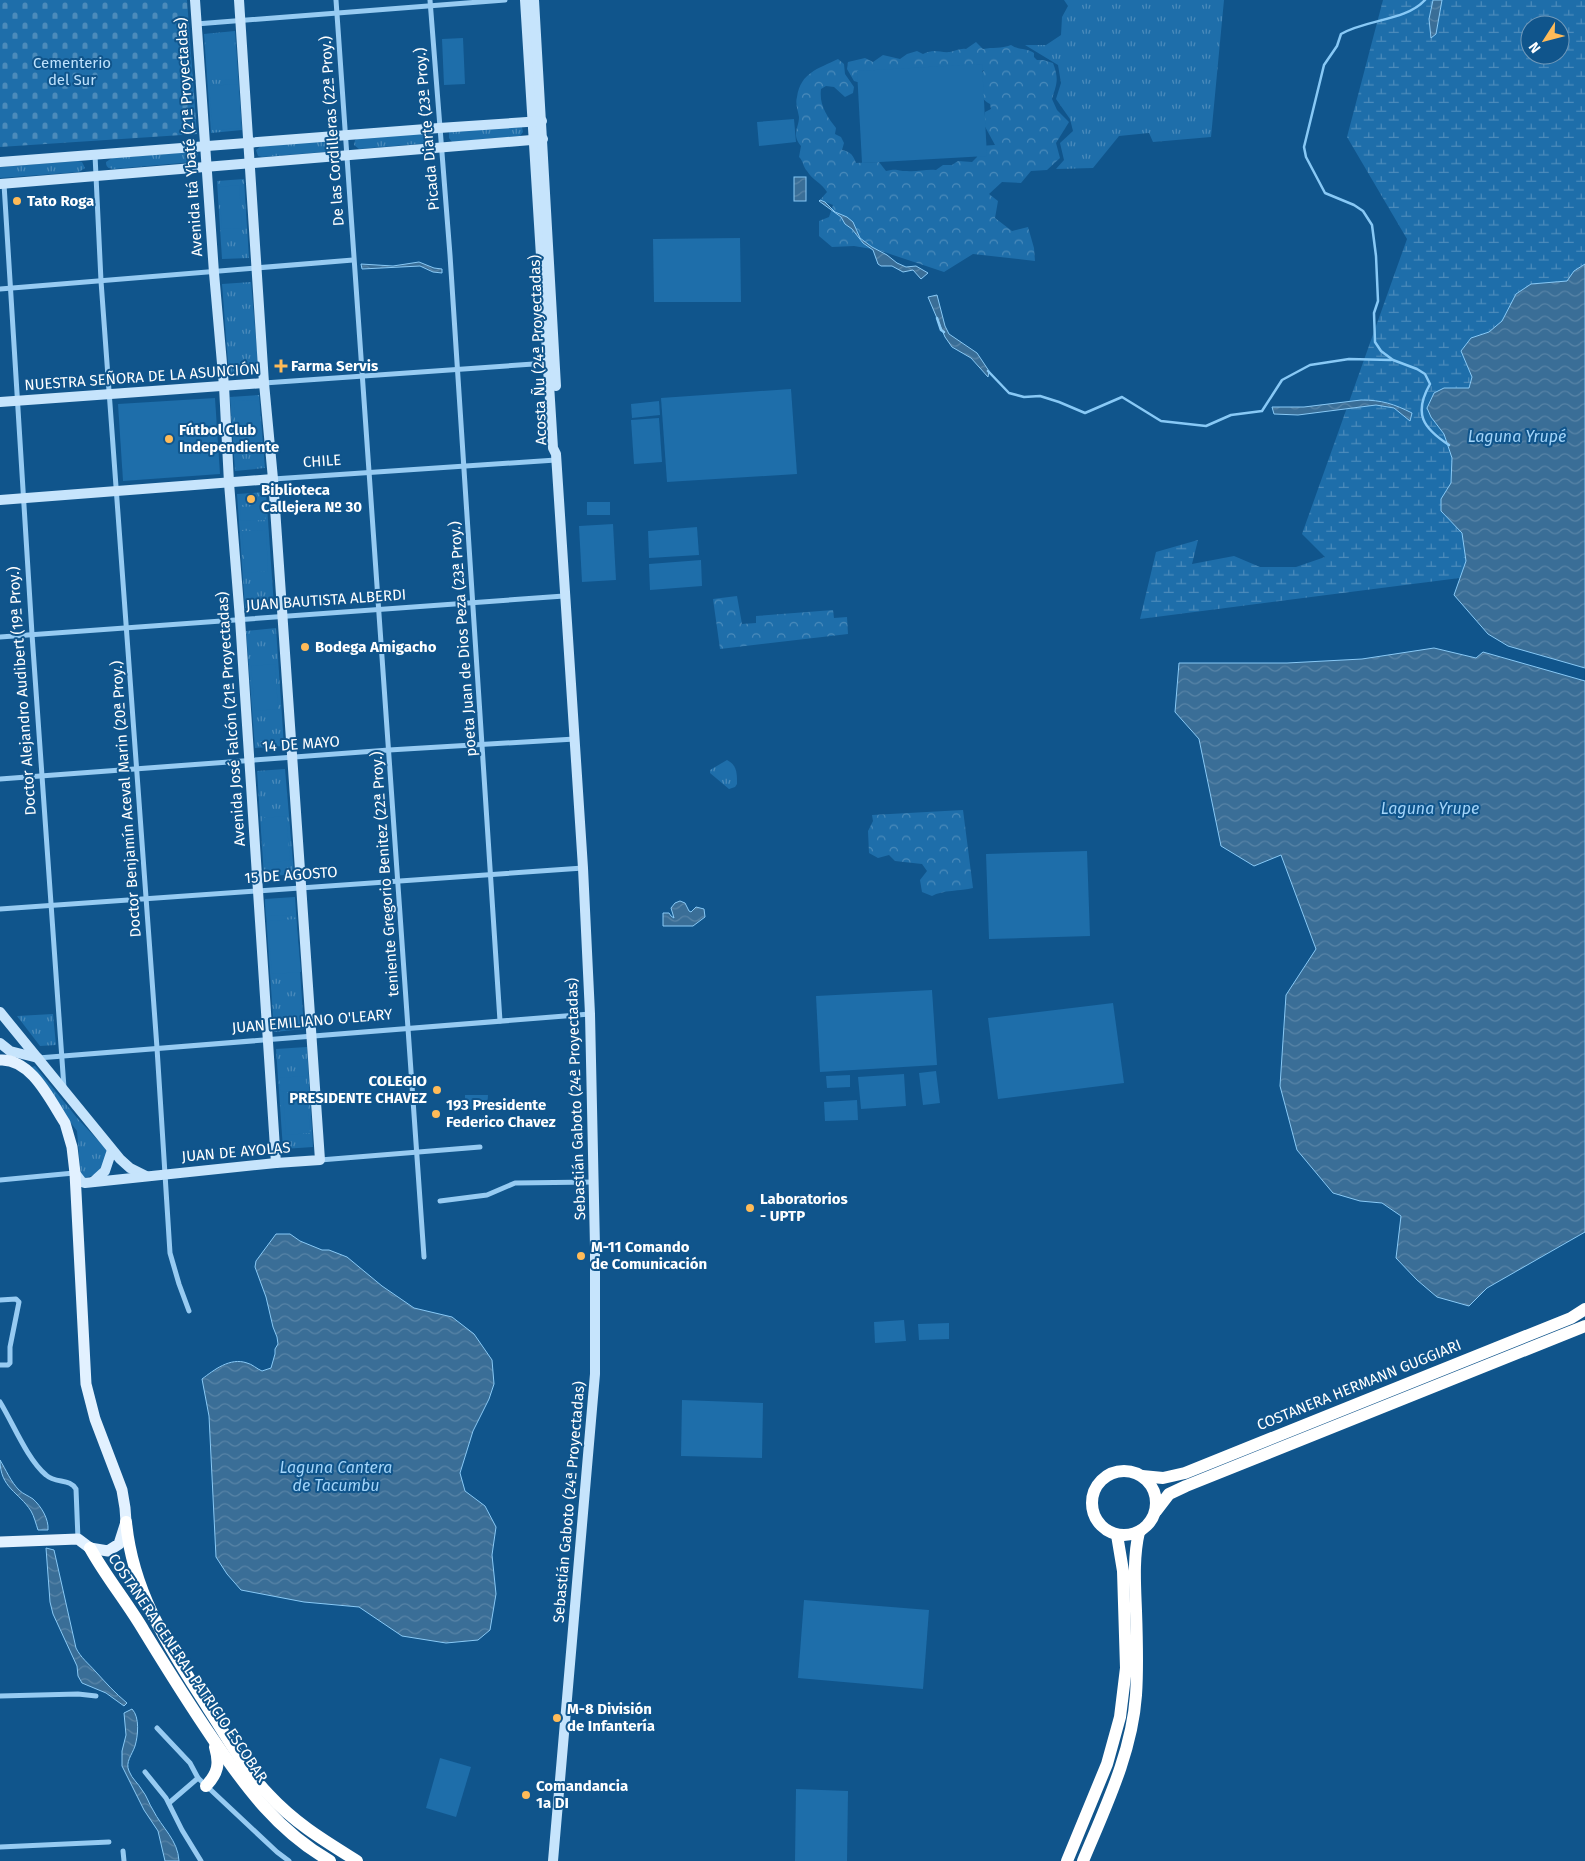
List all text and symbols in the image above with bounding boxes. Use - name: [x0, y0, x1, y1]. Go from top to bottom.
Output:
- north arrow: [1520, 15, 1570, 65]
- street label: Avenida Itá Ybaté (21ª Proyectadas): [172, 17, 206, 257]
- street label: De las Cordilleras (22ª Proy.): [316, 35, 348, 227]
- text: N: [1525, 39, 1544, 56]
- street label: Picada Diarte (23ª Proy.): [411, 47, 443, 211]
- park label: Cementerio del Sur: [33, 54, 111, 89]
- place label: Tato Roga: [27, 192, 94, 210]
- marker: Tato Roga: [11, 195, 23, 207]
- street label: Acosta Ñu (24ª Proyectadas): [526, 254, 550, 445]
- place label: Farma Servis: [291, 357, 378, 375]
- street label: NUESTRA SEÑORA DE LA ASUNCIÓN: [24, 360, 260, 394]
- marker: Farma Servis: [275, 360, 287, 372]
- place label: Fútbol Club Independiente: [179, 421, 279, 456]
- water label: Laguna Yrupé: [1468, 427, 1566, 446]
- marker: Fútbol Club Independiente: [163, 433, 175, 445]
- street label: CHILE: [302, 451, 342, 471]
- place label: Biblioteca Callejera Nº 30: [261, 481, 362, 516]
- marker: Biblioteca Callejera Nº 30: [245, 493, 257, 505]
- street label: poeta Juan de Dios Peza (23ª Proy.): [446, 521, 480, 757]
- street label: Doctor Alejandro Audibert (19ª Proy.): [4, 566, 40, 816]
- street label: JUAN BAUTISTA ALBERDI: [245, 585, 407, 615]
- street label: Avenida José Falcón (21ª Proyectadas): [213, 591, 249, 847]
- place label: Bodega Amigacho: [315, 638, 437, 656]
- marker: Bodega Amigacho: [299, 641, 311, 653]
- street label: Doctor Benjamín Aceval Marin (20ª Proy.): [107, 660, 145, 938]
- street label: 14 DE MAYO: [262, 732, 340, 756]
- street label: teniente Gregorio Benitez (22ª Proy.): [367, 751, 403, 997]
- water label: Laguna Yrupe: [1381, 799, 1479, 818]
- street label: 15 DE AGOSTO: [244, 863, 338, 887]
- street label: Sebastián Gaboto (24ª Proyectadas): [563, 977, 589, 1221]
- street label: JUAN EMILIANO O'LEARY: [231, 1005, 394, 1037]
- place label: COLEGIO PRESIDENTE CHAVEZ: [289, 1072, 427, 1107]
- marker: COLEGIO PRESIDENTE CHAVEZ: [431, 1084, 443, 1096]
- place label: 193 Presidente Federico Chavez: [446, 1096, 556, 1131]
- marker: 193 Presidente Federico Chavez: [430, 1108, 442, 1120]
- street label: JUAN DE AYOLAS: [181, 1138, 291, 1166]
- place label: Laboratorios - UPTP: [760, 1190, 848, 1225]
- marker: Laboratorios - UPTP: [744, 1202, 756, 1214]
- place label: M-11 Comando de Comunicación: [591, 1238, 707, 1273]
- marker: M-11 Comando de Comunicación: [575, 1250, 587, 1262]
- street label: COSTANERA HERMANN GUGGIARI: [1254, 1336, 1464, 1434]
- street label: Sebastián Gaboto (24ª Proyectadas): [549, 1380, 589, 1624]
- water label: Laguna Cantera de Tacumbu: [280, 1458, 392, 1495]
- street label: COSTANERA GENERAL PATRICIO ESCOBAR: [104, 1550, 272, 1786]
- place label: M-8 División de Infantería: [567, 1700, 655, 1735]
- marker: M-8 División de Infantería: [551, 1712, 563, 1724]
- place label: Comandancia 1a DI: [536, 1777, 628, 1812]
- marker: Comandancia 1a DI: [520, 1789, 532, 1801]

